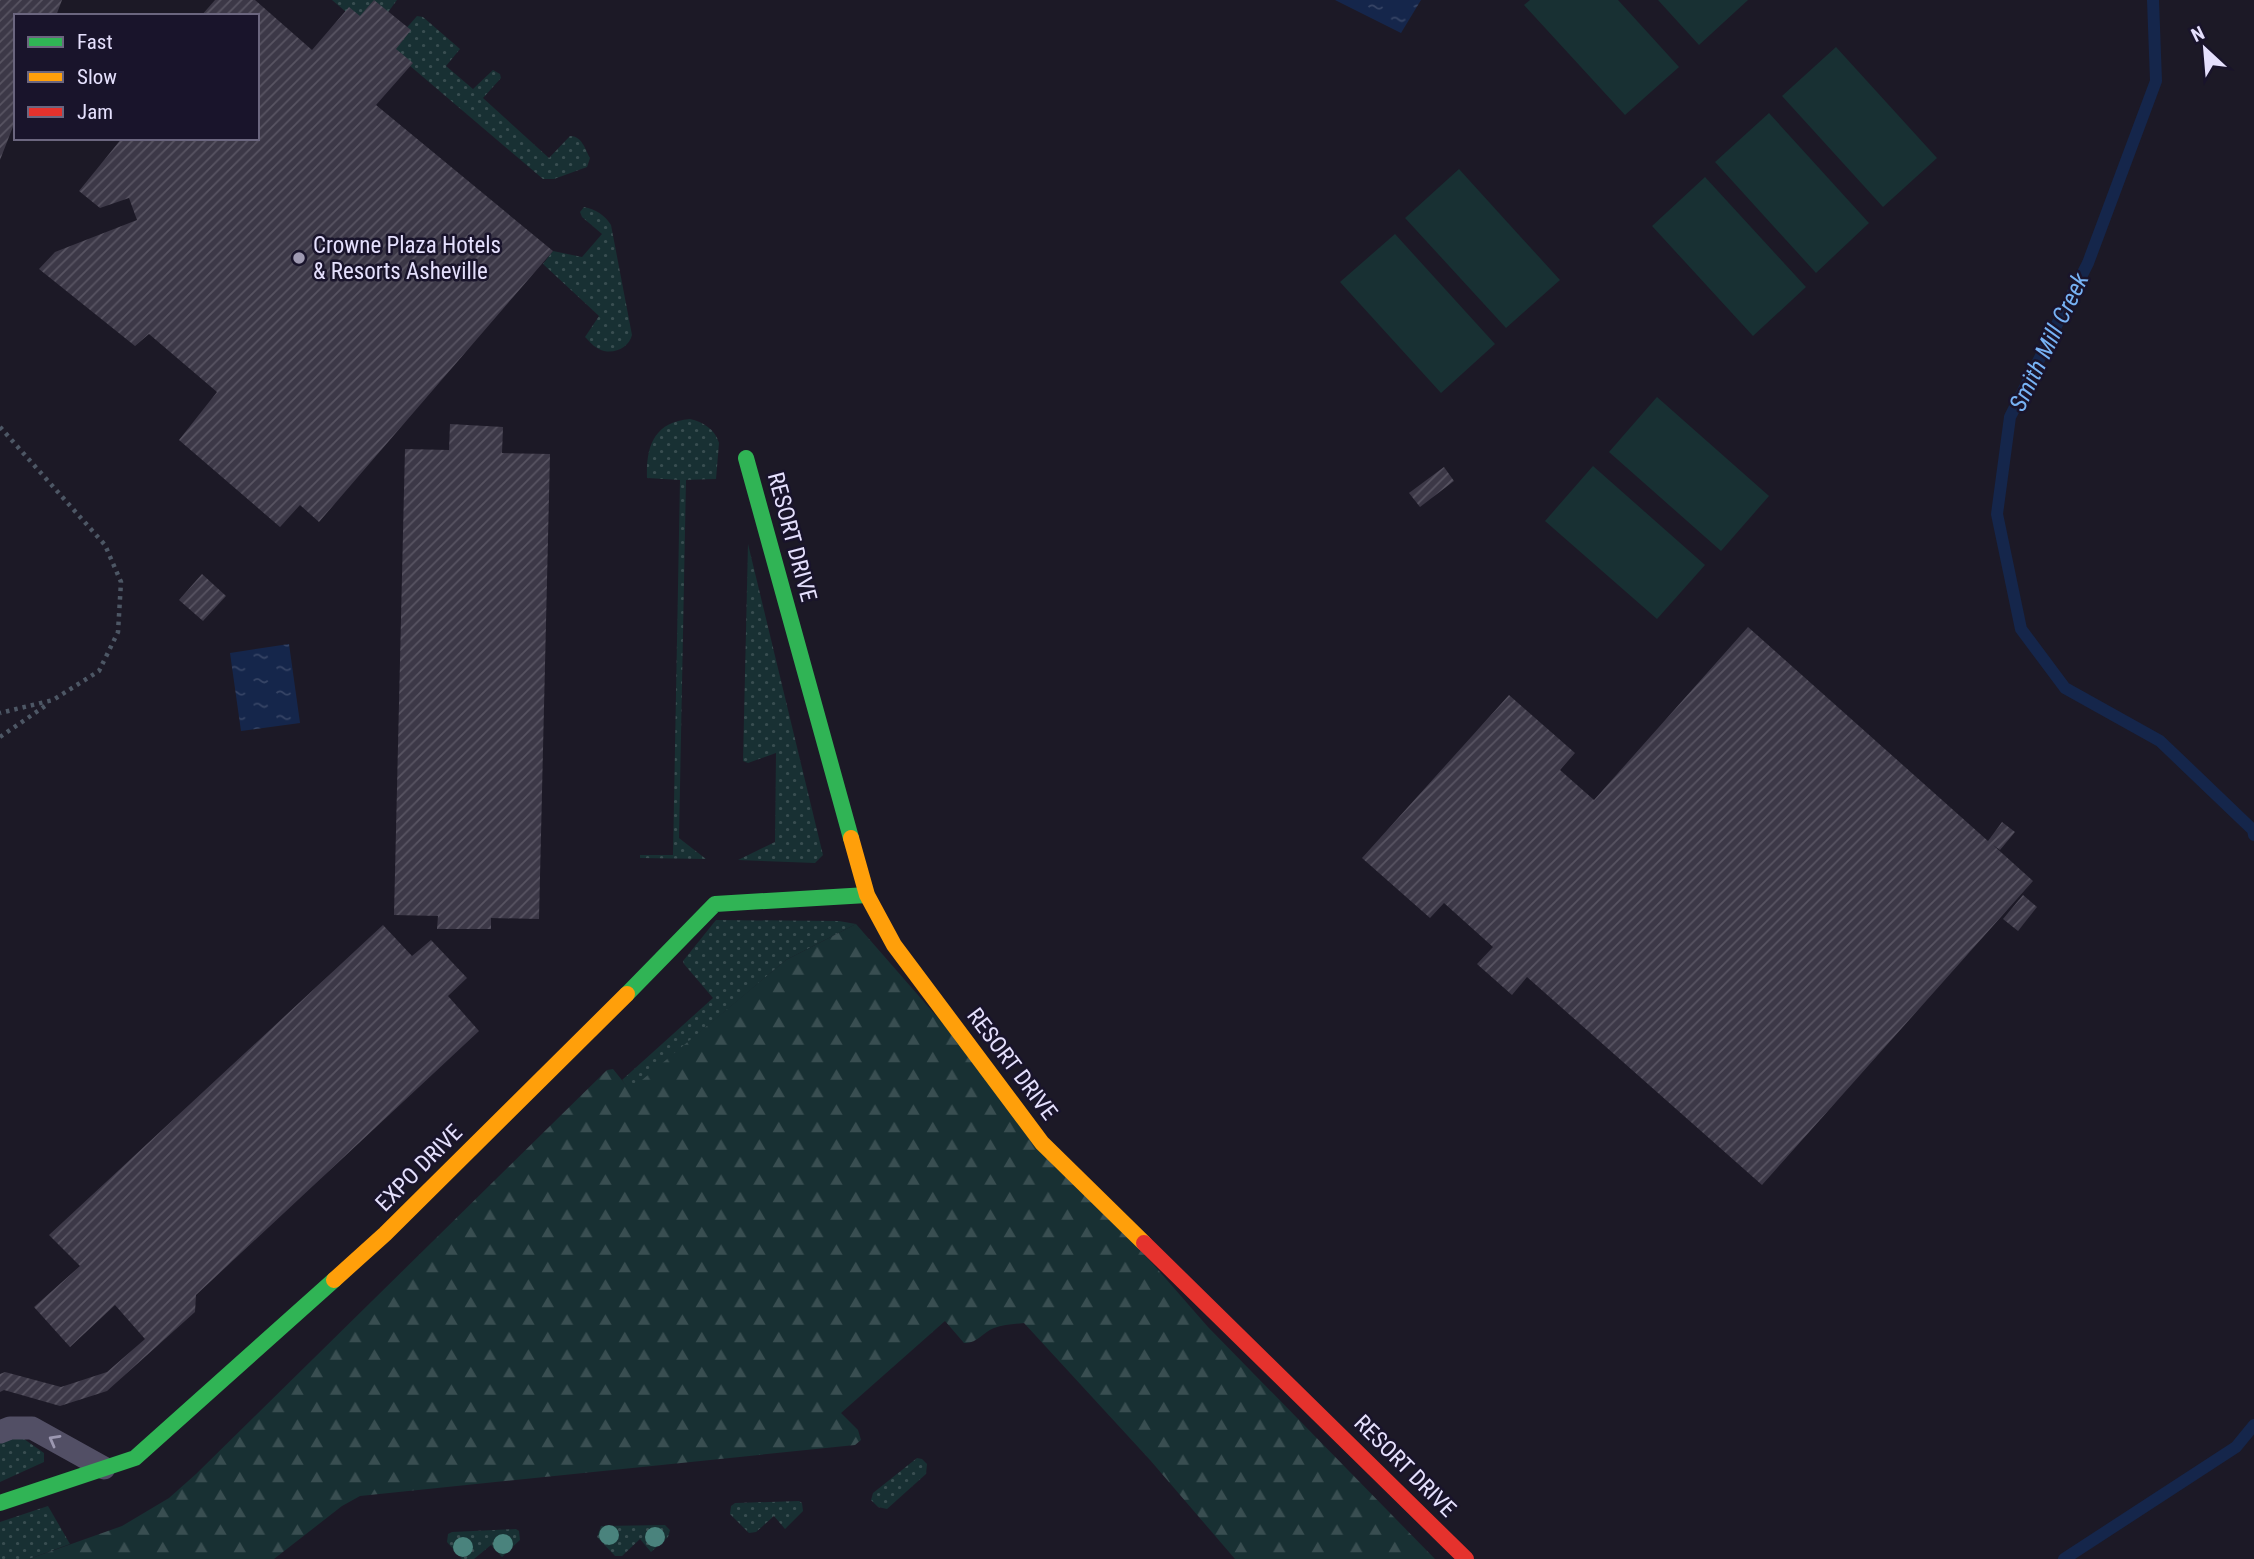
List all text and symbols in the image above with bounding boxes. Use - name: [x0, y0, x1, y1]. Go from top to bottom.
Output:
- legend: [14, 14, 259, 140]
- north arrow: [2170, 14, 2240, 84]
- text: N: [2187, 21, 2208, 47]
- text: Fast: [77, 30, 113, 54]
- text: Slow: [77, 65, 117, 89]
- text: Jam: [77, 100, 113, 124]
- place label: Crowne Plaza Hotels & Resorts Asheville: [313, 232, 501, 285]
- marker: Crowne Plaza Hotels & Resorts Asheville: [291, 250, 307, 266]
- water label: Smith Mill Creek: [2004, 268, 2095, 416]
- street label: RESORT DRIVE: [762, 469, 822, 605]
- street label: RESORT DRIVE: [961, 1003, 1063, 1125]
- street label: EXPO DRIVE: [370, 1119, 468, 1217]
- street label: RESORT DRIVE: [1348, 1409, 1462, 1523]
- one-way arrow: [48, 1435, 61, 1448]

